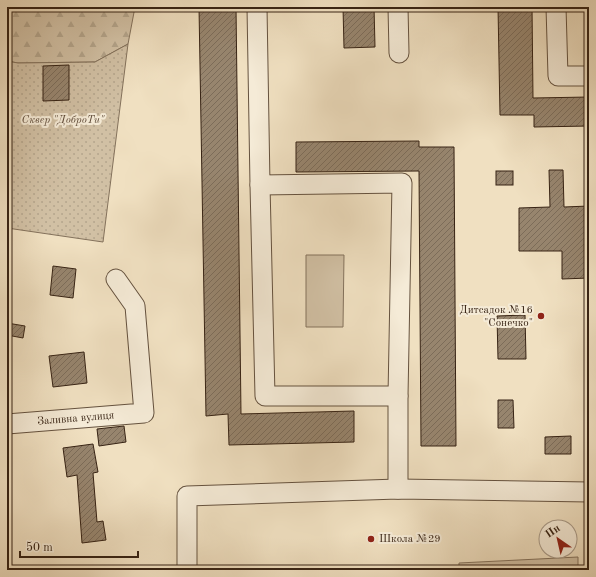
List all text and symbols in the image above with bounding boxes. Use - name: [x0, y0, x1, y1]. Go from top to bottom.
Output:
- park label: Сквер "ДоброТи": [22, 115, 105, 126]
- place label: Дитсадок №16 "Сонечко": [460, 305, 533, 329]
- marker: Дитсадок №16 "Сонечко": [536, 311, 546, 321]
- street label: Заливна вулиця: [37, 410, 115, 427]
- north arrow: [538, 519, 578, 559]
- text: Пн: [544, 523, 563, 541]
- scale bar: [20, 533, 138, 559]
- marker: Школа №29: [366, 534, 376, 544]
- place label: Школа №29: [379, 534, 441, 545]
- text: 50 m: [26, 541, 53, 554]

